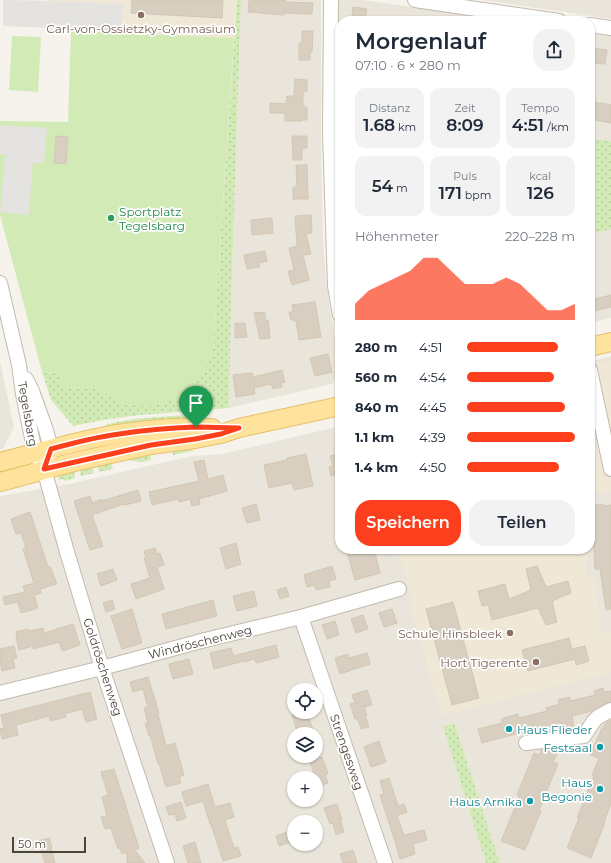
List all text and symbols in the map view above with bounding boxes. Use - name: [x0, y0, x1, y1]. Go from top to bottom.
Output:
- marker: Carl-von-Ossietzky-Gymnasium: [136, 10, 146, 20]
- place label: Carl-von-Ossietzky-Gymnasium: [46, 21, 236, 36]
- text: Morgenlauf: [355, 28, 486, 55]
- button: share: [533, 29, 575, 71]
- text: 07:10 · 6 × 280 m: [355, 57, 461, 73]
- text: Distanz: [369, 101, 410, 115]
- text: Zeit: [455, 101, 475, 115]
- text: Tempo: [521, 101, 560, 115]
- text: 1.68: [363, 115, 395, 135]
- text: 8:09: [446, 115, 484, 135]
- text: 4:51: [512, 115, 544, 135]
- text: km: [395, 120, 416, 134]
- text: /km: [544, 120, 569, 134]
- text: Puls: [453, 169, 477, 183]
- text: kcal: [529, 169, 551, 183]
- text: 54: [372, 176, 393, 196]
- text: m: [393, 181, 408, 195]
- text: 171: [439, 183, 462, 203]
- text: 126: [527, 183, 554, 203]
- text: bpm: [462, 188, 491, 202]
- place label: Sportplatz Tegelsbarg: [119, 204, 185, 233]
- marker: Sportplatz Tegelsbarg: [106, 213, 116, 223]
- text: Höhenmeter: [355, 228, 439, 244]
- text: 220–228 m: [505, 228, 575, 244]
- text: 280 m: [355, 339, 397, 355]
- text: 4:51: [419, 339, 442, 355]
- text: 560 m: [355, 369, 397, 385]
- text: 4:54: [419, 369, 446, 385]
- street label: Tegelsbarg: [15, 380, 41, 448]
- pin: [179, 386, 213, 427]
- icon: arrive: [185, 392, 207, 414]
- text: 840 m: [355, 399, 399, 415]
- text: 4:45: [419, 399, 446, 415]
- text: 1.1 km: [355, 429, 394, 445]
- text: 4:39: [419, 429, 446, 445]
- text: 1.4 km: [355, 459, 398, 475]
- text: 4:50: [419, 459, 446, 475]
- button: Speichern: [355, 500, 461, 546]
- button: Teilen: [469, 500, 575, 546]
- street label: Goldröschenweg: [80, 616, 126, 718]
- street label: Windröschenweg: [147, 622, 253, 662]
- place label: Schule Hinsbleek: [398, 626, 503, 641]
- marker: Schule Hinsbleek: [505, 628, 515, 638]
- place label: Hort Tigerente: [440, 655, 528, 670]
- marker: Hort Tigerente: [531, 657, 541, 667]
- map controls: [287, 683, 323, 851]
- button: locate: [287, 683, 323, 719]
- street label: Strengesweg: [327, 712, 367, 792]
- place label: Haus Flieder: [517, 722, 593, 737]
- marker: Haus Flieder: [504, 724, 514, 734]
- button: layers: [287, 727, 323, 763]
- place label: Festsaal: [543, 740, 592, 755]
- marker: Festsaal: [595, 742, 605, 752]
- button: +: [287, 771, 323, 807]
- place label: Haus Begonie: [541, 775, 592, 804]
- marker: Haus Begonie: [595, 784, 605, 794]
- place label: Haus Arnika: [449, 794, 522, 809]
- marker: Haus Arnika: [525, 796, 535, 806]
- button: −: [287, 815, 323, 851]
- scale bar: [12, 835, 86, 854]
- text: 50 m: [18, 837, 46, 851]

